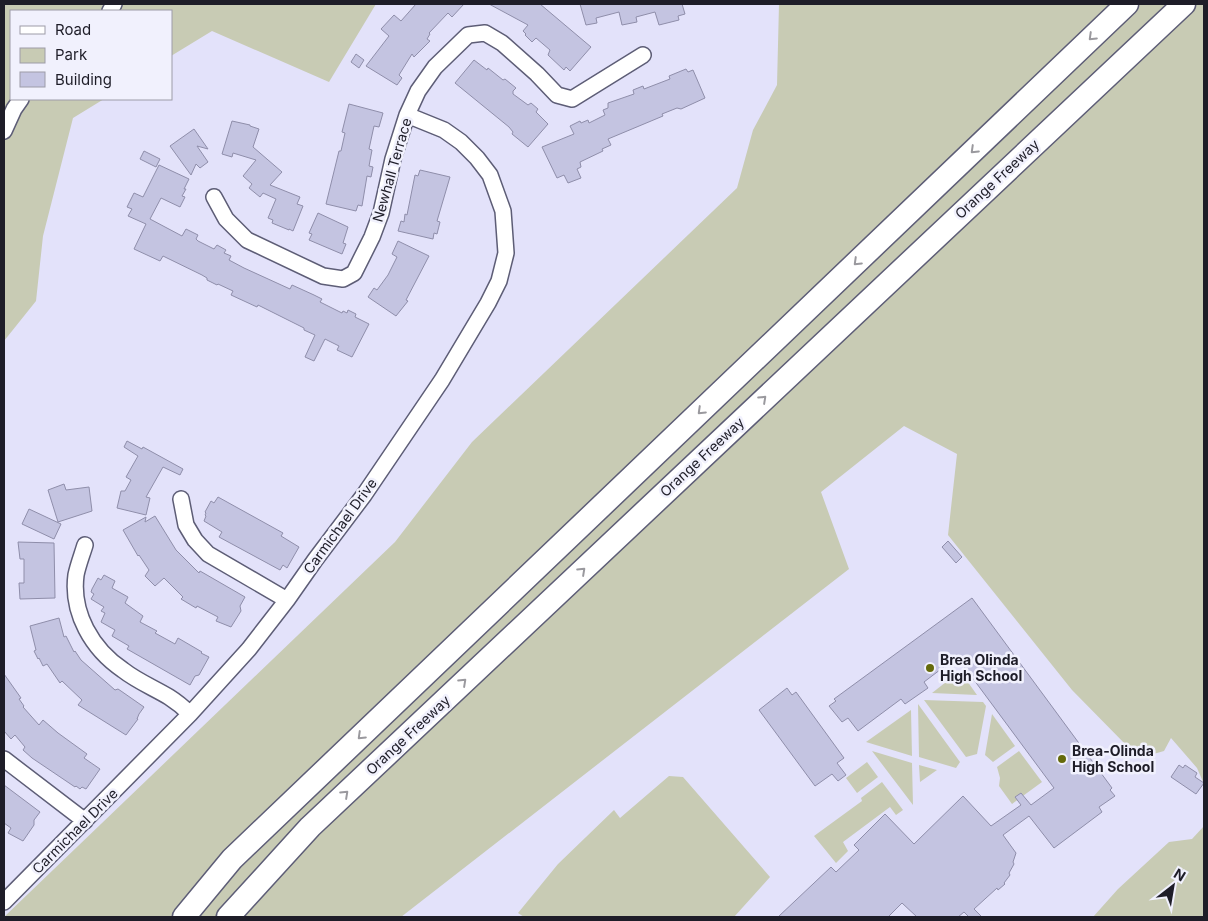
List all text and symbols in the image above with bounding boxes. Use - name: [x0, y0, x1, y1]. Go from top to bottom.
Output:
- legend: [10, 10, 172, 100]
- text: Road: [55, 20, 91, 39]
- one-way arrow: [1088, 31, 1097, 40]
- text: Park: [55, 45, 88, 64]
- text: Building: [55, 70, 112, 89]
- street label: Newhall Terrace: [369, 116, 415, 224]
- street label: Orange Freeway: [951, 135, 1042, 222]
- one-way arrow: [971, 144, 980, 153]
- one-way arrow: [854, 256, 863, 265]
- one-way arrow: [758, 396, 767, 405]
- one-way arrow: [698, 405, 707, 414]
- street label: Orange Freeway: [656, 413, 747, 500]
- street label: Carmichael Drive: [299, 475, 380, 577]
- one-way arrow: [576, 568, 585, 577]
- place label: Brea Olinda High School: [940, 651, 1022, 684]
- marker: Brea Olinda High School: [924, 662, 936, 674]
- one-way arrow: [458, 679, 467, 688]
- street label: Orange Freeway: [362, 691, 453, 778]
- one-way arrow: [358, 730, 367, 739]
- place label: Brea-Olinda High School: [1072, 742, 1154, 775]
- marker: Brea-Olinda High School: [1056, 753, 1068, 765]
- street label: Carmichael Drive: [28, 784, 121, 877]
- one-way arrow: [339, 791, 348, 800]
- north arrow: [1148, 861, 1198, 911]
- text: N: [1171, 864, 1189, 884]

